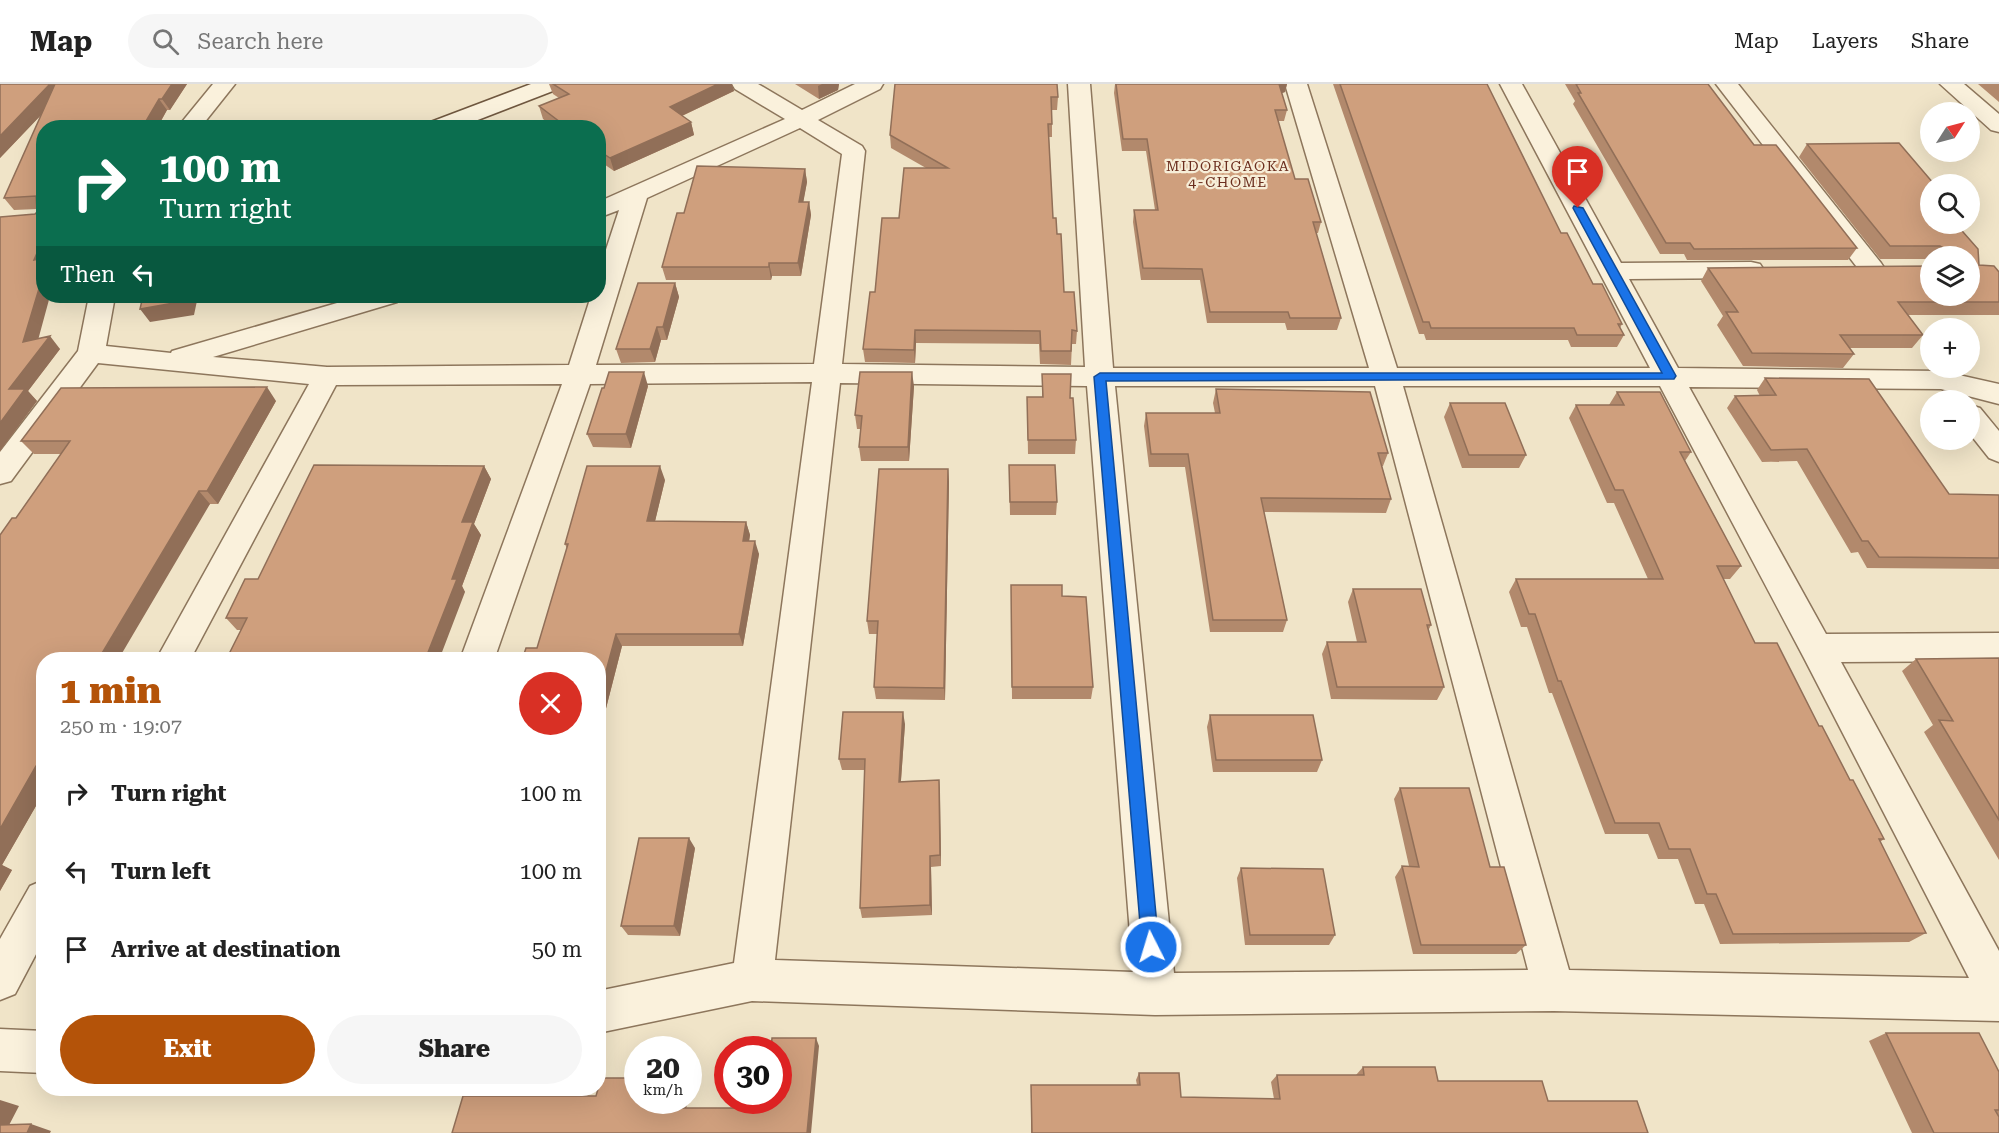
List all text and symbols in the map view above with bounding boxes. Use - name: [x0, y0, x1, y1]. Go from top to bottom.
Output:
- search box: [128, 14, 548, 68]
- text: Map: [30, 25, 92, 58]
- icon: search: [149, 25, 182, 58]
- text: Search here: [197, 29, 323, 54]
- text: Map: [1734, 29, 1779, 53]
- text: Layers: [1812, 29, 1878, 53]
- text: Share: [1911, 29, 1969, 53]
- north arrow: [1920, 102, 1980, 162]
- map controls: [1920, 102, 1980, 450]
- text: 100 m: [159, 143, 281, 192]
- icon: right: [60, 144, 138, 222]
- pin: [1552, 146, 1603, 208]
- icon: arrive: [1561, 155, 1594, 188]
- district label: MIDORIGAOKA 4-CHOME: [1166, 158, 1290, 190]
- button: search: [1920, 174, 1980, 234]
- text: Turn right: [159, 193, 292, 225]
- button: layers: [1920, 246, 1980, 306]
- icon: left: [127, 258, 160, 291]
- text: Then: [60, 262, 115, 287]
- button: +: [1920, 318, 1980, 378]
- button: −: [1920, 390, 1980, 450]
- text: 1 min: [60, 670, 161, 712]
- button: close: [519, 672, 582, 735]
- text: 250 m · 19:07: [60, 714, 182, 738]
- icon: right: [60, 777, 93, 810]
- text: Turn right: [111, 781, 226, 806]
- text: 100 m: [519, 781, 582, 806]
- icon: left: [60, 855, 93, 888]
- text: Turn left: [111, 859, 211, 884]
- text: 100 m: [519, 859, 582, 884]
- position arrow: [1119, 915, 1183, 979]
- icon: arrive: [60, 933, 93, 966]
- text: Arrive at destination: [111, 937, 340, 962]
- text: 50 m: [532, 937, 582, 962]
- button: Exit: [60, 1015, 315, 1084]
- button: Share: [327, 1015, 582, 1084]
- speed limit sign: 30: [714, 1036, 792, 1114]
- text: 20: [646, 1050, 680, 1085]
- text: km/h: [643, 1081, 683, 1099]

